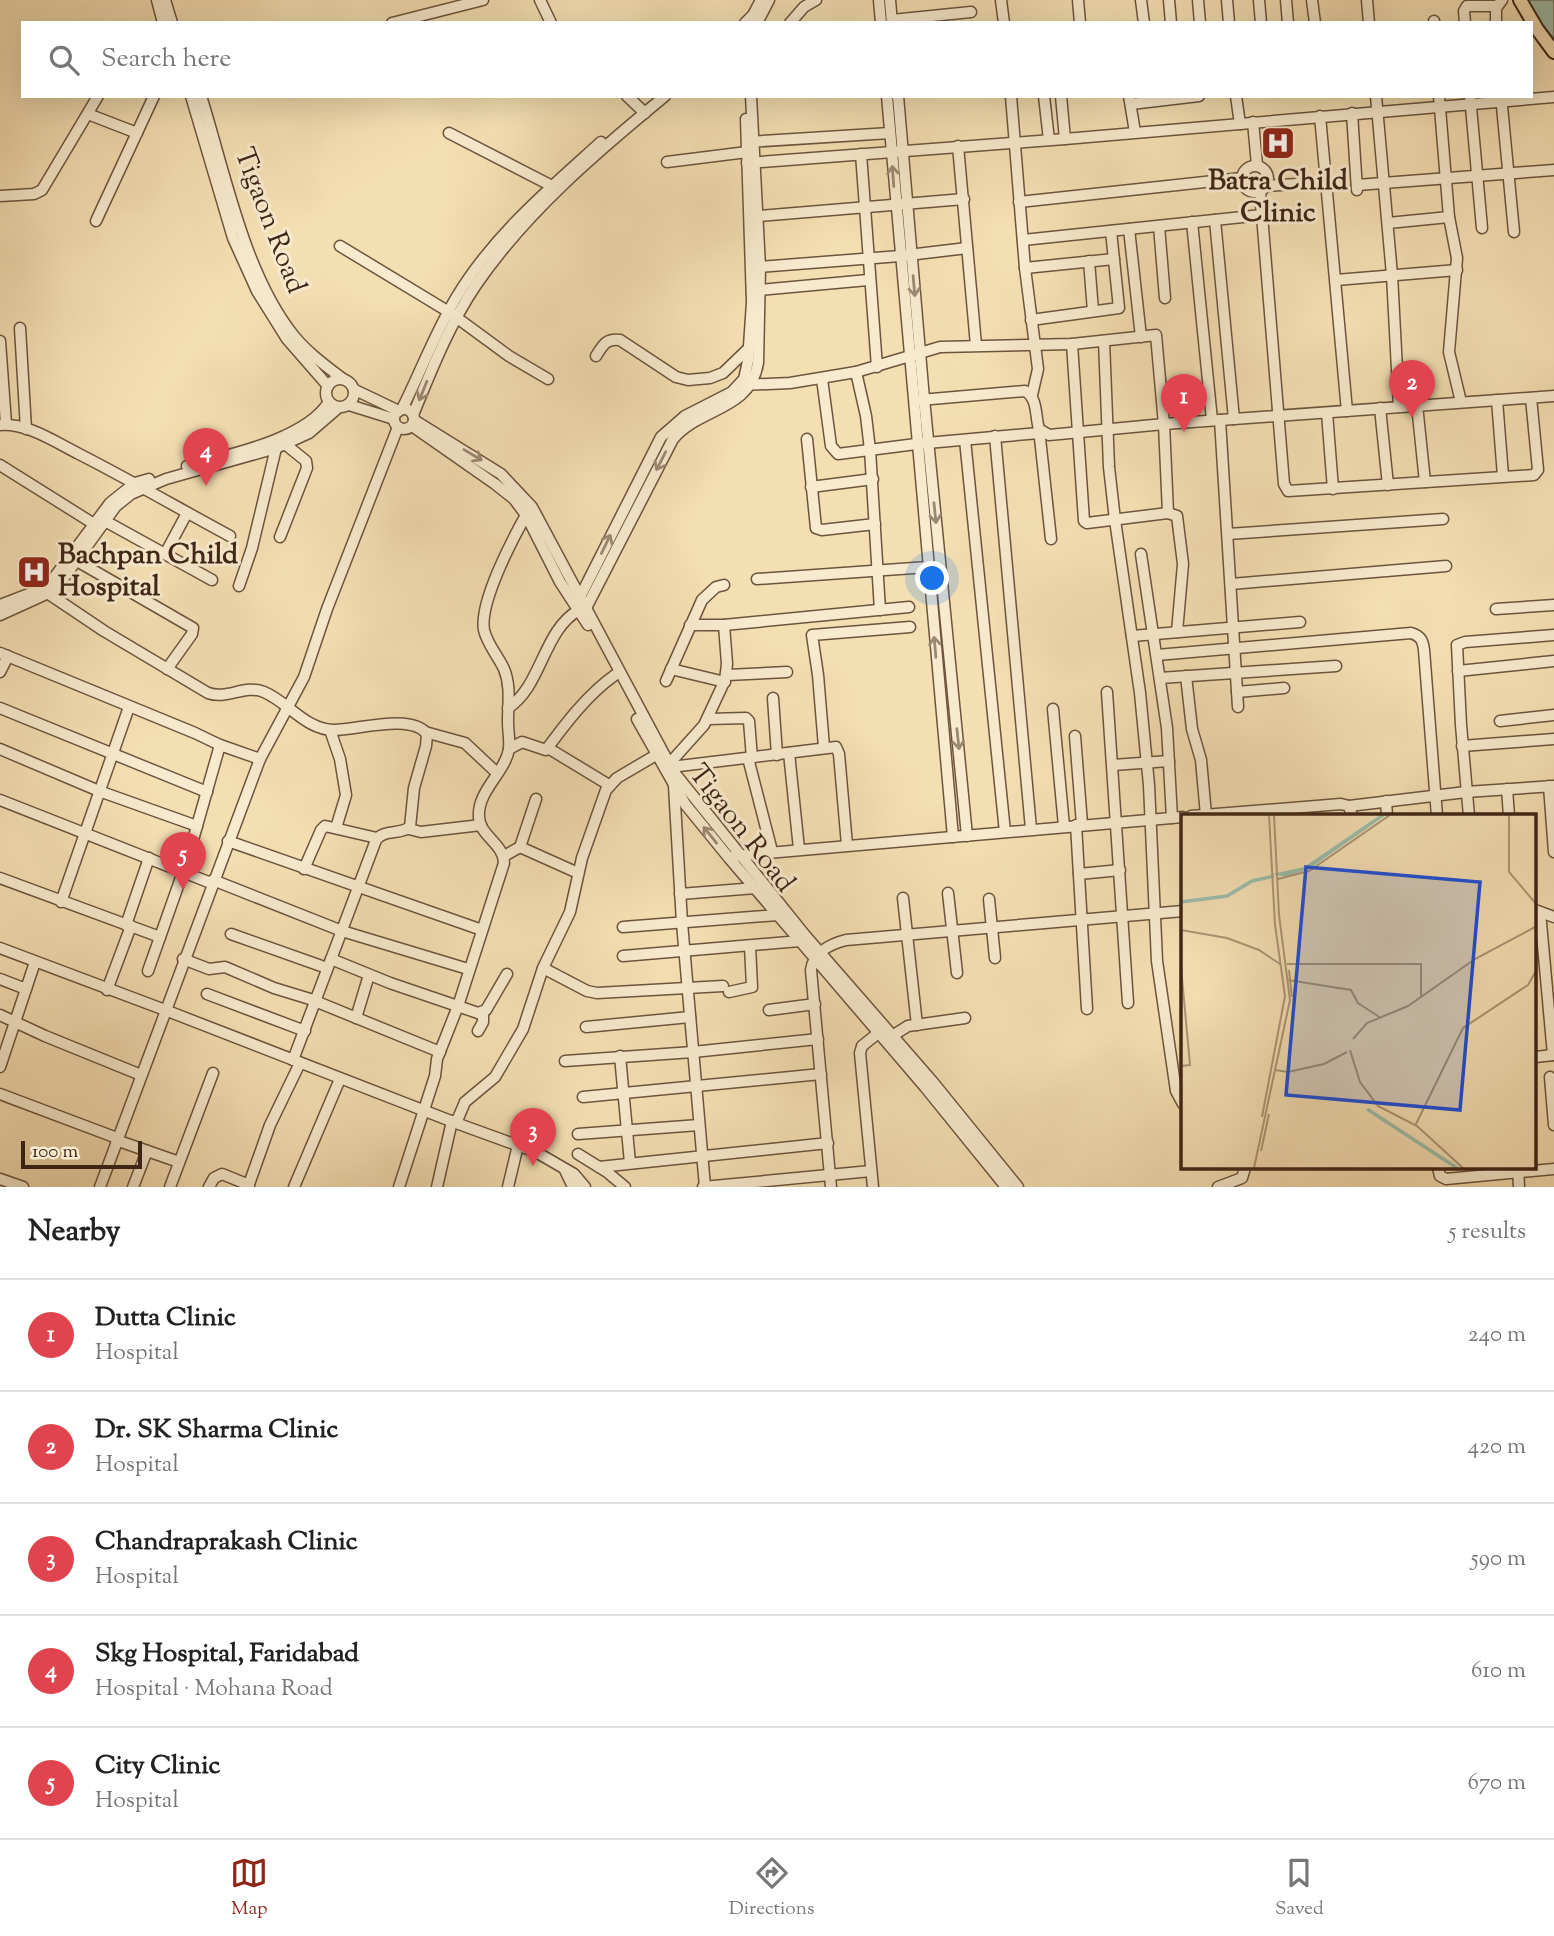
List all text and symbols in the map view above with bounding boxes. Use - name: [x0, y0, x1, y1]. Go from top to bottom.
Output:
- search box: [21, 21, 1533, 98]
- icon: search: [45, 41, 83, 79]
- text: Search here: [101, 41, 231, 78]
- hospital icon: Batra Child Clinic: [1259, 124, 1297, 162]
- street label: Tigaon Road: [223, 142, 315, 300]
- place label: Batra Child Clinic: [1208, 162, 1348, 234]
- one-way arrow: [887, 165, 900, 188]
- one-way arrow: [908, 275, 921, 297]
- pin: 2: [1389, 360, 1435, 418]
- pin: 1: [1161, 374, 1207, 432]
- one-way arrow: [416, 380, 429, 401]
- pin: 4: [183, 428, 229, 486]
- one-way arrow: [462, 448, 482, 462]
- one-way arrow: [654, 450, 668, 471]
- one-way arrow: [929, 501, 942, 524]
- one-way arrow: [600, 534, 614, 555]
- place label: Bachpan Child Hospital: [58, 536, 238, 608]
- hospital icon: Bachpan Child Hospital: [15, 553, 53, 591]
- your location: [915, 561, 949, 595]
- one-way arrow: [928, 636, 941, 659]
- one-way arrow: [952, 727, 965, 750]
- street label: Tigaon Road: [678, 756, 804, 902]
- inset map: [1181, 814, 1536, 1170]
- one-way arrow: [702, 826, 718, 844]
- pin: 5: [160, 832, 206, 890]
- pin: 3: [510, 1108, 556, 1166]
- scale bar: [21, 1138, 142, 1170]
- text: 100 m: [32, 1139, 78, 1166]
- text: Nearby: [28, 1211, 120, 1254]
- text: 5 results: [1449, 1216, 1526, 1249]
- text: Dutta Clinic: [95, 1300, 236, 1337]
- text: 1: [47, 1319, 55, 1352]
- text: 240 m: [1468, 1319, 1526, 1352]
- text: Hospital: [95, 1337, 179, 1370]
- text: Dr. SK Sharma Clinic: [95, 1412, 338, 1449]
- text: 2: [46, 1431, 56, 1464]
- text: 420 m: [1468, 1431, 1526, 1464]
- text: Hospital: [95, 1449, 179, 1482]
- text: Chandraprakash Clinic: [95, 1524, 358, 1561]
- text: 3: [46, 1543, 56, 1576]
- text: 590 m: [1471, 1543, 1526, 1576]
- text: Hospital: [95, 1561, 179, 1594]
- text: Skg Hospital, Faridabad: [95, 1636, 359, 1673]
- text: 4: [45, 1655, 57, 1688]
- text: 610 m: [1471, 1655, 1526, 1688]
- text: Hospital · Mohana Road: [95, 1673, 333, 1706]
- text: City Clinic: [95, 1748, 220, 1785]
- text: 5: [47, 1767, 55, 1800]
- text: 670 m: [1467, 1767, 1526, 1800]
- text: Hospital: [95, 1785, 179, 1818]
- tab: Map: [230, 1854, 268, 1923]
- tab: Directions: [729, 1854, 814, 1923]
- tab: Saved: [1275, 1854, 1324, 1923]

